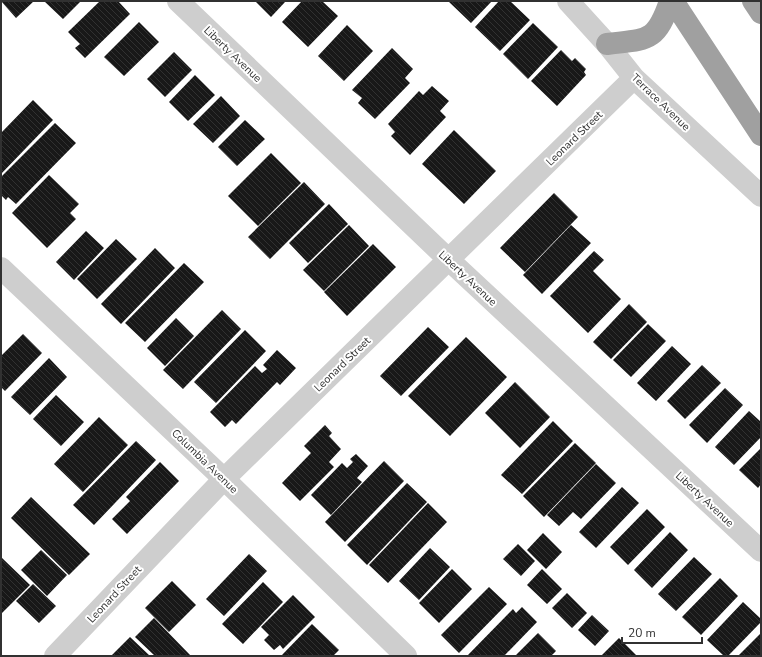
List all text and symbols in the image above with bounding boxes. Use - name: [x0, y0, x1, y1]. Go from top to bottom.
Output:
- street label: Liberty Avenue: [201, 23, 265, 86]
- street label: Terrace Avenue: [628, 70, 693, 134]
- street label: Leonard Street: [543, 107, 606, 169]
- street label: Liberty Avenue: [435, 247, 500, 309]
- street label: Leonard Street: [311, 333, 374, 395]
- street label: Columbia Avenue: [168, 426, 241, 497]
- street label: Liberty Avenue: [672, 468, 737, 530]
- street label: Leonard Street: [84, 562, 145, 626]
- scale bar: [622, 619, 702, 645]
- text: 20 m: [628, 625, 656, 641]

